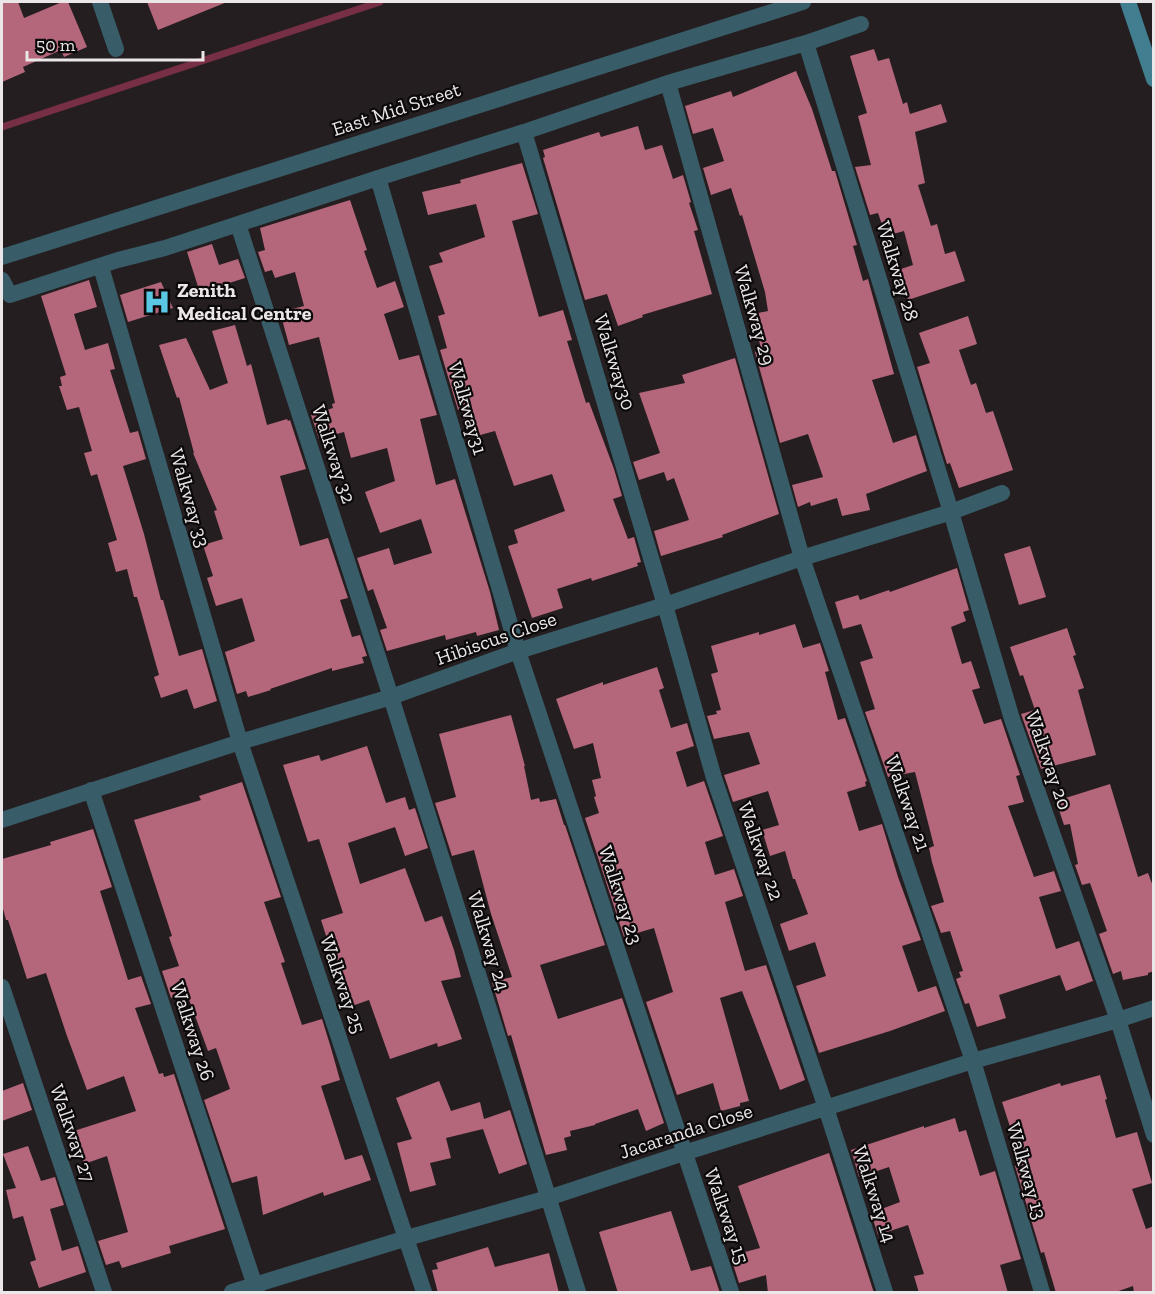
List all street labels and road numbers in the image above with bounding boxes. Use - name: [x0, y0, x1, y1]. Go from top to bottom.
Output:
- street label: East Mid Street: [329, 77, 464, 141]
- street label: Walkway 28: [871, 218, 925, 324]
- street label: Walkway 29: [729, 262, 781, 368]
- street label: Walkway30: [589, 311, 641, 413]
- street label: Walkway31: [443, 359, 493, 457]
- street label: Walkway 32: [307, 402, 361, 506]
- street label: Walkway 33: [164, 446, 216, 550]
- street label: Hibiscus Close: [432, 606, 560, 670]
- street label: Walkway 20: [1021, 707, 1077, 813]
- street label: Walkway 21: [880, 752, 936, 854]
- street label: Walkway 22: [733, 799, 789, 903]
- street label: Walkway 23: [594, 843, 648, 947]
- street label: Walkway 24: [462, 888, 516, 994]
- street label: Walkway 25: [315, 932, 371, 1036]
- street label: Walkway 26: [166, 978, 220, 1084]
- street label: Walkway 27: [45, 1081, 101, 1186]
- street label: Jacaranda Close: [616, 1098, 756, 1164]
- street label: Walkway 13: [1002, 1120, 1052, 1222]
- street label: Walkway 14: [848, 1143, 902, 1246]
- street label: Walkway 15: [699, 1165, 755, 1267]

